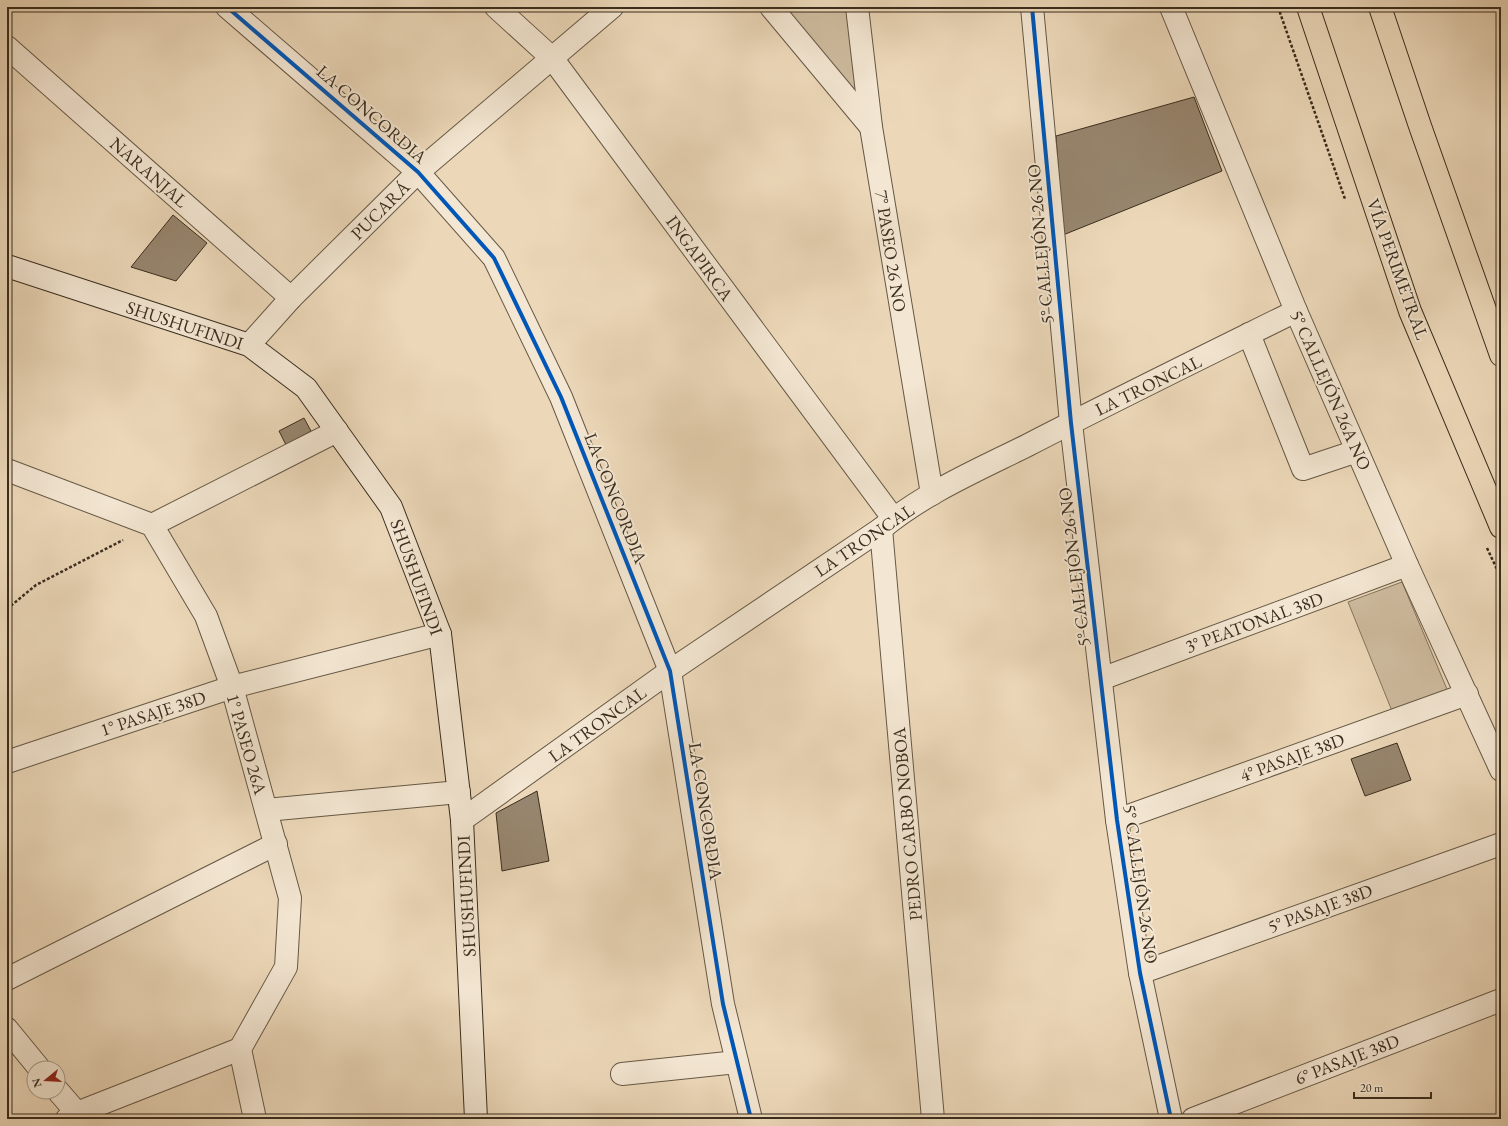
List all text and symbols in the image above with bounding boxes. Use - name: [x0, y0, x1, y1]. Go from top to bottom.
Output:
- street label: LA CONCORDIA: [312, 60, 432, 169]
- street label: NARANJAL: [105, 132, 193, 213]
- street label: 5° CALLEJÓN 26 NO: [1022, 163, 1058, 325]
- street label: PUCARÁ: [346, 175, 415, 244]
- street label: 7° PASEO 26 NO: [870, 188, 912, 314]
- street label: VÍA PERIMETRAL: [1362, 195, 1434, 343]
- street label: INGAPIRCA: [661, 211, 739, 306]
- street label: SHUSHUFINDI: [124, 295, 246, 355]
- street label: 5° CALLEJÓN 26A NO: [1285, 306, 1377, 474]
- street label: LA TRONCAL: [1091, 349, 1205, 421]
- street label: LA CONCORDIA: [579, 429, 653, 567]
- street label: 5° CALLEJÓN 26 NO: [1053, 486, 1095, 648]
- street label: LA TRONCAL: [810, 498, 919, 582]
- street label: SHUSHUFINDI: [385, 516, 449, 638]
- street label: 3° PEATONAL 38D: [1182, 586, 1326, 658]
- street label: LA TRONCAL: [544, 681, 651, 767]
- street label: 1° PASAJE 38D: [97, 685, 209, 741]
- street label: 1° PASEO 26A: [222, 691, 273, 798]
- street label: PEDRO CARBO NOBOA: [887, 726, 927, 922]
- street label: 4° PASAJE 38D: [1236, 727, 1348, 787]
- street label: LA CONCORDIA: [684, 741, 728, 882]
- street label: 5° CALLEJÓN 26 NO: [1118, 803, 1164, 965]
- street label: SHUSHUFINDI: [451, 835, 481, 957]
- street label: 5° PASAJE 38D: [1264, 878, 1376, 938]
- street label: 6° PASAJE 38D: [1292, 1029, 1402, 1089]
- north arrow: [26, 1060, 66, 1100]
- scale bar: [1354, 1074, 1431, 1100]
- text: N: [28, 1077, 45, 1089]
- text: 20 m: [1360, 1080, 1384, 1096]

